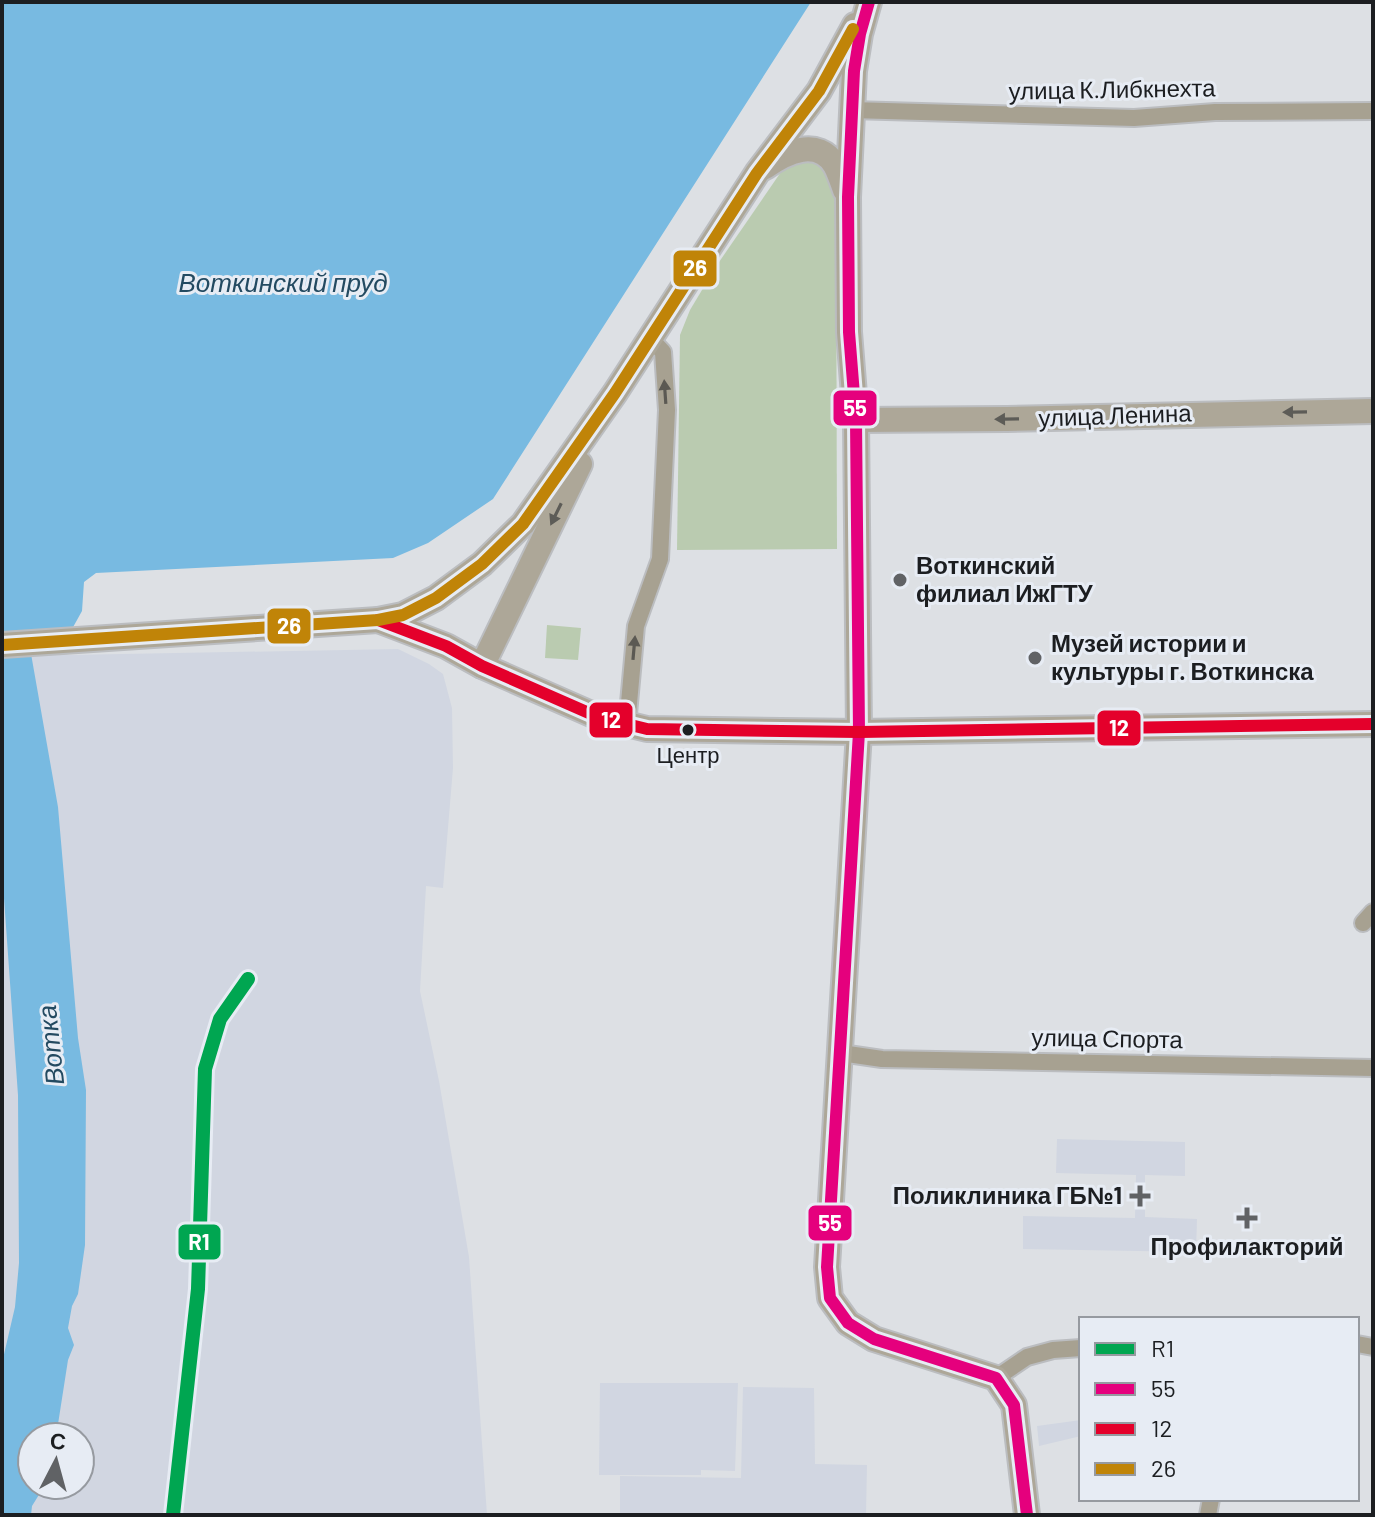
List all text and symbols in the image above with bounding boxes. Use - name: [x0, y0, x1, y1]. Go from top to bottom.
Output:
- street label: улица К.Либкнехта: [1008, 72, 1216, 105]
- line badge: 26: [672, 249, 718, 288]
- text: 26: [683, 254, 707, 280]
- water label: Воткинский пруд: [178, 266, 388, 297]
- one-way arrow: [658, 379, 671, 404]
- line badge: 55: [832, 389, 878, 427]
- text: 55: [843, 394, 867, 420]
- street label: улица Ленина: [1038, 397, 1193, 432]
- one-way arrow: [1282, 406, 1307, 419]
- one-way arrow: [994, 413, 1019, 425]
- one-way arrow: [549, 502, 563, 526]
- place label: Воткинский филиал ИжГТУ: [916, 550, 1094, 607]
- marker: Воткинский филиал ИжГТУ: [891, 571, 909, 589]
- line badge: 26: [266, 607, 312, 645]
- text: 26: [277, 612, 301, 638]
- place label: Музей истории и культуры г. Воткинска: [1051, 628, 1314, 685]
- one-way arrow: [628, 635, 641, 660]
- marker: Музей истории и культуры г. Воткинска: [1026, 649, 1044, 667]
- line badge: 12: [588, 701, 634, 739]
- text: 12: [601, 706, 621, 732]
- line badge: 12: [1096, 709, 1142, 747]
- text: 12: [1109, 714, 1129, 740]
- marker: Центр: [680, 722, 696, 738]
- place label: Центр: [657, 741, 719, 768]
- water label: Вотка: [30, 1004, 69, 1087]
- street label: улица Спорта: [1031, 1022, 1184, 1053]
- place label: Поликлиника ГБ№1: [893, 1180, 1122, 1209]
- marker: Поликлиника ГБ№1: [1129, 1185, 1151, 1207]
- line badge: 55: [807, 1204, 853, 1242]
- marker: Профилакторий: [1236, 1207, 1258, 1229]
- text: 55: [818, 1209, 842, 1235]
- line badge: R1: [177, 1223, 222, 1261]
- text: R1: [188, 1228, 210, 1254]
- place label: Профилакторий: [1150, 1231, 1344, 1260]
- legend: [1079, 1317, 1359, 1501]
- text: R1: [1151, 1333, 1174, 1362]
- text: 55: [1151, 1373, 1176, 1402]
- text: 12: [1151, 1413, 1172, 1442]
- north arrow: [16, 1421, 96, 1501]
- text: С: [49, 1426, 68, 1454]
- text: 26: [1151, 1453, 1176, 1482]

